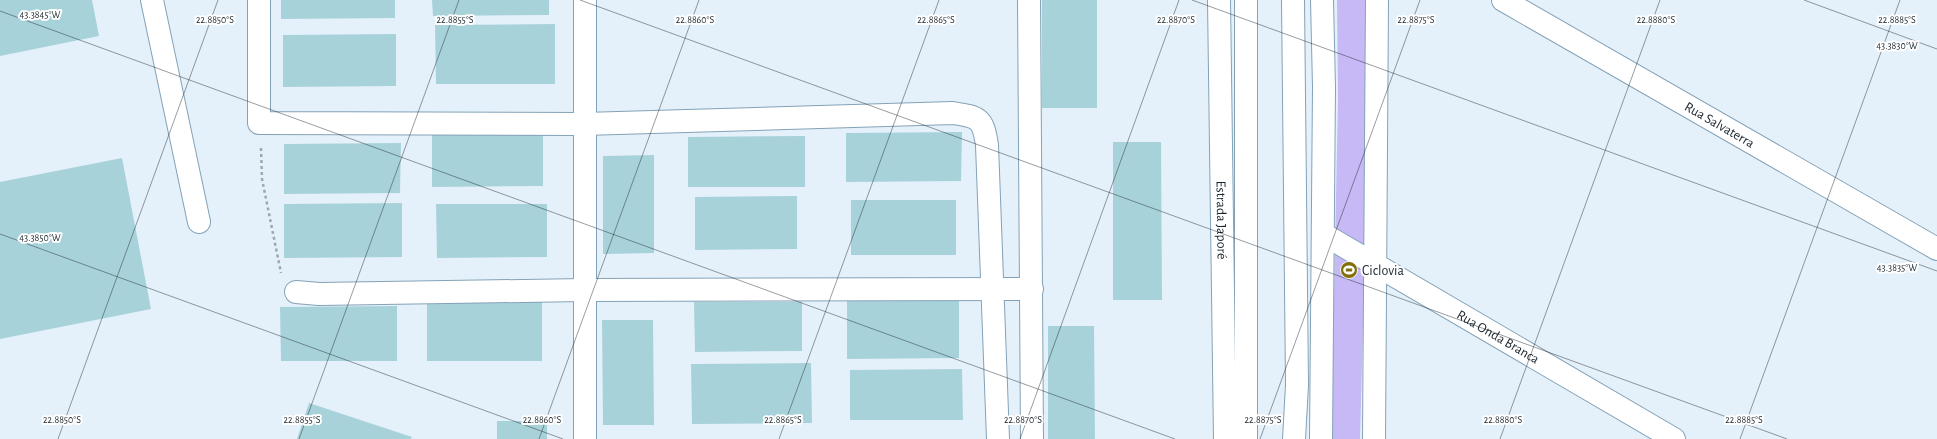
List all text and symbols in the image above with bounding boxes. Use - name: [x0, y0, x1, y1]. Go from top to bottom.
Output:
- text: 43.3845°W: [19, 10, 61, 20]
- text: 22.8850°S: [196, 15, 234, 25]
- text: 22.8855°S: [437, 15, 474, 25]
- text: 22.8860°S: [676, 15, 715, 25]
- text: 22.8865°S: [917, 15, 955, 25]
- text: 22.8870°S: [1157, 15, 1195, 25]
- text: 22.8875°S: [1398, 15, 1435, 25]
- text: 22.8880°S: [1637, 15, 1676, 25]
- text: 22.8885°S: [1878, 15, 1916, 25]
- text: 43.3830°W: [1876, 41, 1918, 51]
- street label: Rua Salvaterra: [1682, 100, 1757, 151]
- street label: Estrada Japoré: [1213, 181, 1229, 259]
- text: 43.3850°W: [19, 233, 61, 243]
- sports icon: Ciclovia: [1339, 260, 1359, 280]
- text: 43.3835°W: [1877, 263, 1917, 273]
- place label: Ciclovia: [1362, 264, 1405, 278]
- street label: Rua Onda Branca: [1454, 308, 1542, 367]
- text: 22.8850°S: [43, 415, 81, 425]
- text: 22.8855°S: [284, 415, 321, 425]
- text: 22.8860°S: [523, 415, 562, 425]
- text: 22.8865°S: [764, 415, 802, 425]
- text: 22.8870°S: [1004, 415, 1042, 425]
- text: 22.8875°S: [1245, 415, 1282, 425]
- text: 22.8880°S: [1484, 415, 1523, 425]
- text: 22.8885°S: [1725, 415, 1763, 425]

